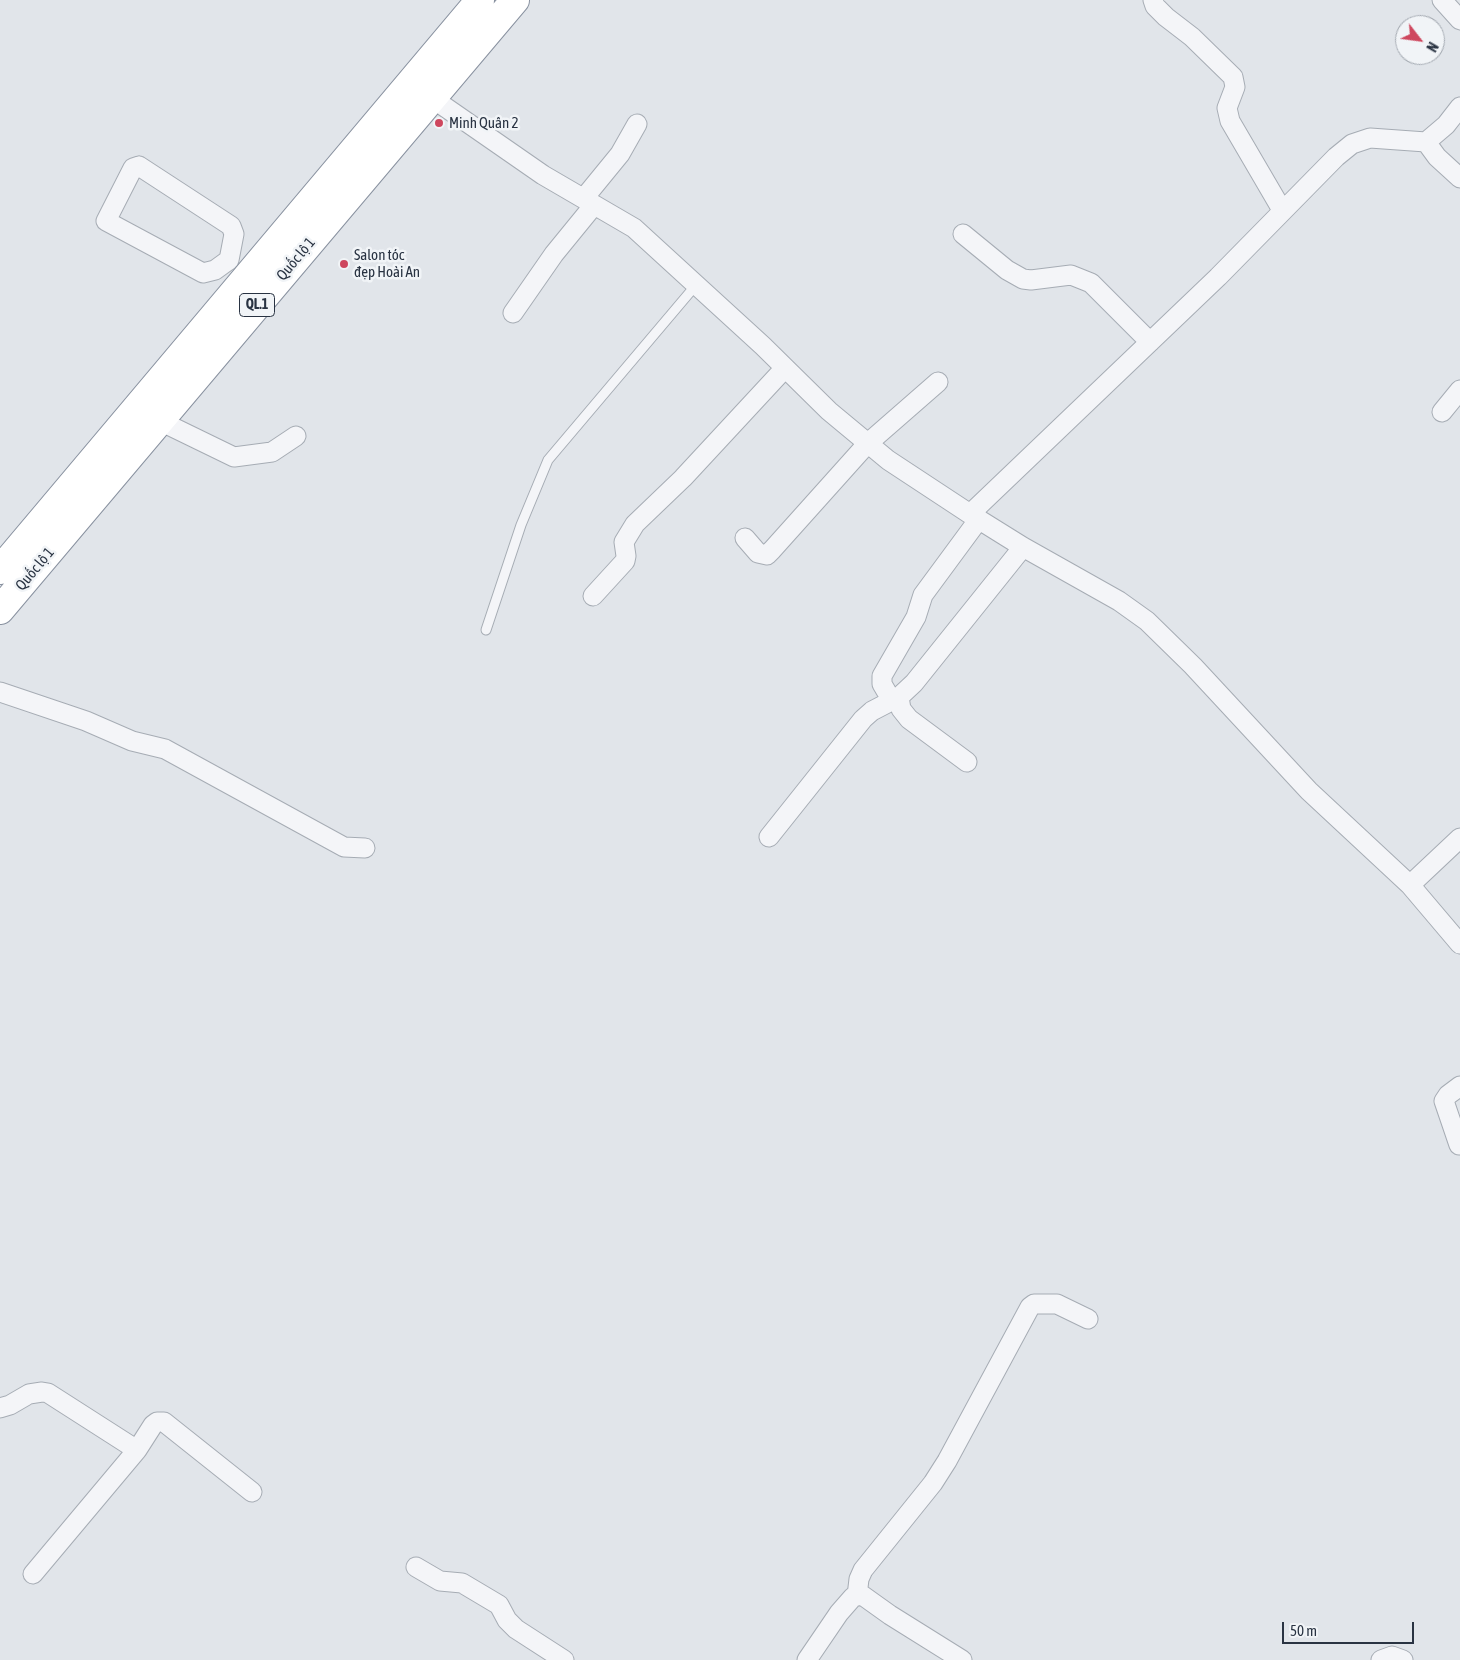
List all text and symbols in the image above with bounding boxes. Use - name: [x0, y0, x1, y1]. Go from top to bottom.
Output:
- north arrow: [1395, 15, 1445, 65]
- text: N: [1423, 39, 1441, 55]
- place label: Minh Quân 2: [449, 114, 518, 132]
- marker: Minh Quân 2: [433, 117, 445, 129]
- street label: Quốc lộ 1: [273, 234, 319, 284]
- place label: Salon tóc đẹp Hoài An: [354, 246, 420, 281]
- marker: Salon tóc đẹp Hoài An: [338, 258, 350, 270]
- road number: QL.1: [240, 294, 274, 316]
- street label: Quốc lộ 1: [12, 544, 58, 594]
- scale bar: [1285, 1612, 1418, 1644]
- text: 50 m: [1290, 1622, 1317, 1639]

